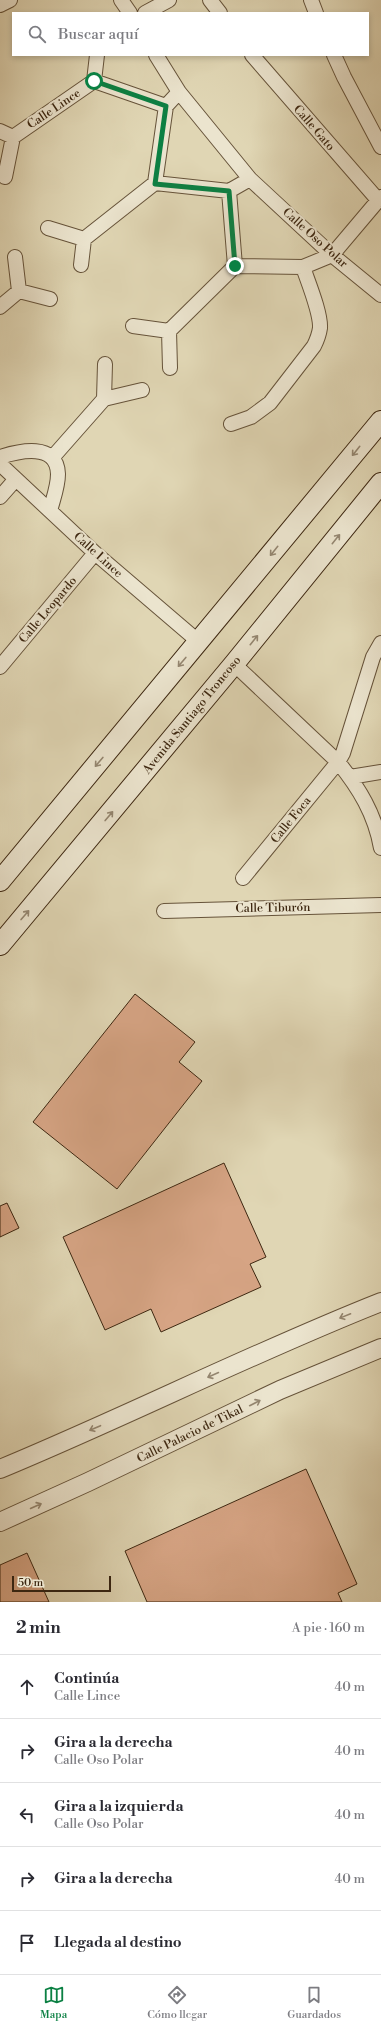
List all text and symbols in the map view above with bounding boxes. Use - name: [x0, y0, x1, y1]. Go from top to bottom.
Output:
- search box: [12, 12, 369, 56]
- icon: search: [26, 23, 48, 45]
- text: Buscar aquí: [58, 25, 139, 44]
- route start: [85, 72, 103, 90]
- street label: Calle Lince: [24, 86, 84, 132]
- street label: Calle Gato: [290, 102, 338, 154]
- street label: Calle Oso Polar: [279, 205, 351, 271]
- route end: [226, 257, 244, 275]
- one-way arrow: [352, 445, 361, 456]
- street label: Calle Lince: [70, 529, 126, 581]
- one-way arrow: [331, 533, 340, 544]
- one-way arrow: [269, 546, 278, 557]
- street label: Calle Leopardo: [16, 573, 80, 646]
- one-way arrow: [249, 634, 258, 645]
- street label: Avenida Santiago Troncoso: [139, 653, 244, 778]
- one-way arrow: [178, 657, 187, 668]
- one-way arrow: [95, 757, 104, 768]
- street label: Calle Foca: [268, 793, 315, 846]
- one-way arrow: [104, 810, 113, 821]
- street label: Calle Tiburón: [235, 900, 311, 916]
- one-way arrow: [21, 910, 30, 921]
- one-way arrow: [339, 1313, 351, 1321]
- one-way arrow: [208, 1372, 220, 1380]
- one-way arrow: [248, 1399, 260, 1406]
- street label: Calle Palacio de Tikal: [134, 1402, 246, 1466]
- one-way arrow: [89, 1425, 101, 1433]
- one-way arrow: [29, 1501, 41, 1509]
- scale bar: [12, 1574, 111, 1593]
- text: 50 m: [18, 1576, 43, 1590]
- text: 2 min: [16, 1617, 61, 1639]
- text: A pie · 160 m: [292, 1620, 365, 1636]
- text: Continúa: [54, 1669, 119, 1688]
- icon: ahead: [16, 1676, 38, 1698]
- text: 40 m: [335, 1679, 365, 1695]
- text: Calle Lince: [54, 1688, 120, 1704]
- text: Gira a la derecha: [54, 1733, 173, 1752]
- icon: right: [16, 1740, 38, 1762]
- text: 40 m: [335, 1743, 365, 1759]
- text: Calle Oso Polar: [54, 1752, 144, 1768]
- text: Gira a la izquierda: [54, 1797, 184, 1816]
- icon: left: [16, 1804, 38, 1826]
- text: 40 m: [335, 1807, 365, 1823]
- text: Calle Oso Polar: [54, 1816, 144, 1832]
- icon: right: [16, 1868, 38, 1890]
- text: Gira a la derecha: [54, 1869, 173, 1888]
- text: 40 m: [335, 1871, 365, 1887]
- icon: arrive: [16, 1932, 38, 1954]
- text: Llegada al destino: [54, 1933, 182, 1952]
- tab: Mapa: [40, 1984, 67, 2022]
- tab: Cómo llegar: [147, 1984, 207, 2022]
- tab: Guardados: [287, 1984, 341, 2022]

